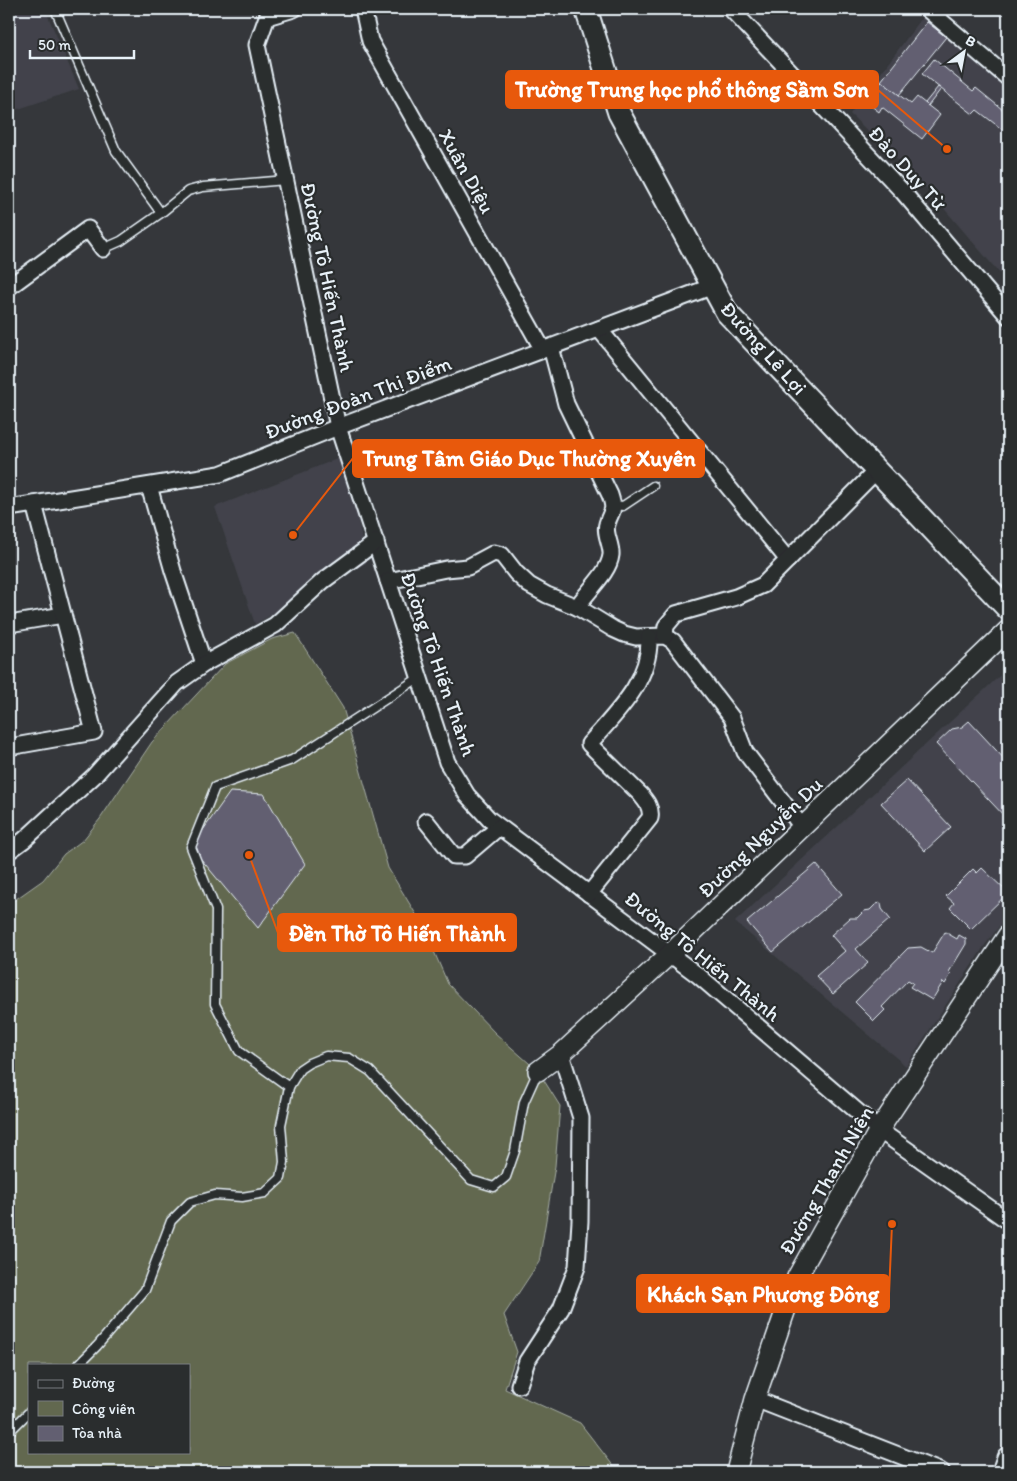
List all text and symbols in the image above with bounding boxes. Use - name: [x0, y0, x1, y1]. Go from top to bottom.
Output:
- scale bar: [30, 28, 134, 60]
- north arrow: [940, 28, 990, 78]
- text: B: [962, 32, 979, 51]
- text: 50 m: [38, 36, 71, 54]
- callout: Trường Trung học phổ thông Sầm Sơn: [506, 71, 878, 108]
- text: Trường Trung học phổ thông Sầm Sơn: [514, 76, 870, 103]
- street label: Đào Duy Từ: [864, 121, 953, 216]
- street label: Xuân Diệu: [434, 124, 501, 218]
- street label: Đường Tô Hiến Thành: [296, 180, 360, 375]
- street label: Đường Lê Lợi: [716, 296, 812, 400]
- street label: Đường Đoàn Thị Điểm: [261, 350, 455, 444]
- callout: Trung Tâm Giáo Dục Thường Xuyên: [353, 440, 704, 477]
- text: Trung Tâm Giáo Dục Thường Xuyên: [361, 445, 696, 472]
- street label: Đường Tô Hiến Thành: [396, 569, 482, 760]
- street label: Đường Nguyễn Du: [693, 771, 828, 903]
- street label: Đường Tô Hiến Thành: [620, 886, 786, 1027]
- callout: Đền Thờ Tô Hiến Thành: [278, 914, 516, 951]
- text: Đền Thờ Tô Hiến Thành: [288, 920, 507, 947]
- street label: Đường Thanh Niên: [773, 1101, 879, 1259]
- callout: Khách Sạn Phương Đông: [637, 1275, 889, 1312]
- text: Khách Sạn Phương Đông: [647, 1281, 880, 1308]
- legend: [28, 1364, 190, 1454]
- text: Đường: [72, 1374, 115, 1392]
- text: Công viên: [72, 1400, 136, 1418]
- text: Tòa nhà: [72, 1424, 122, 1442]

